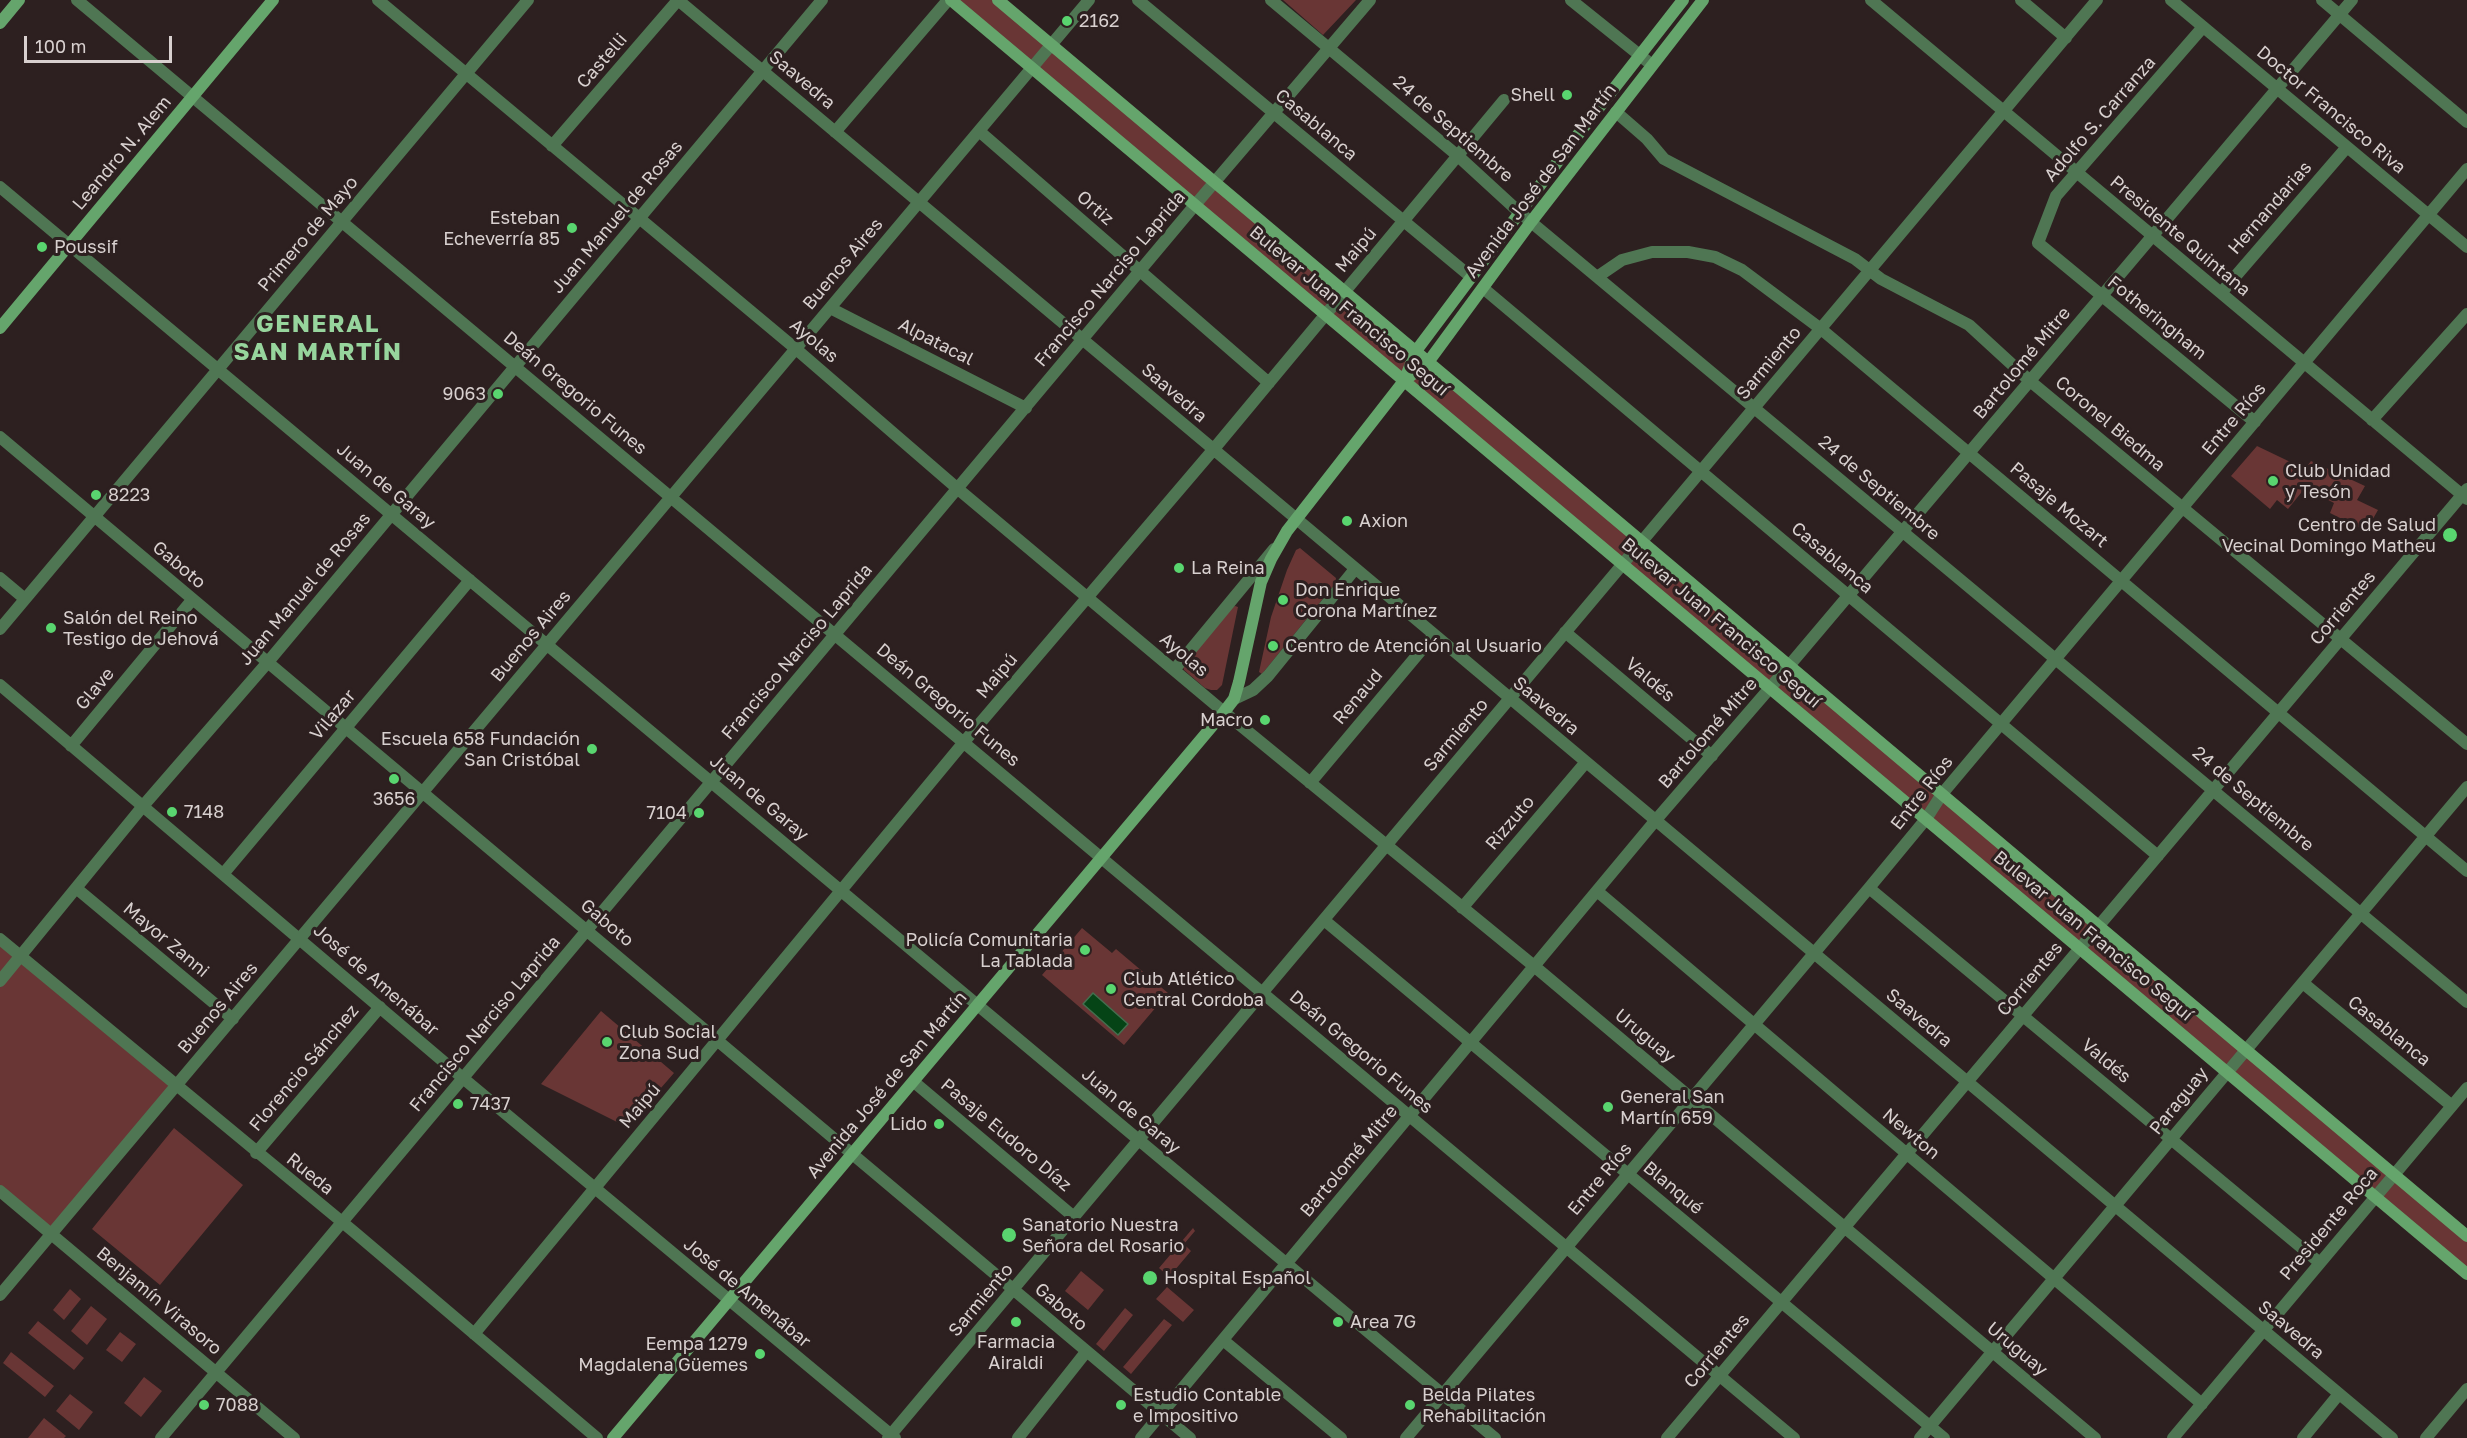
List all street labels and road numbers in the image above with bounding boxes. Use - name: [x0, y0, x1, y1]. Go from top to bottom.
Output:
- street label: Castelli: [572, 29, 632, 93]
- street label: Doctor Francisco Riva: [2252, 41, 2410, 179]
- street label: Saavedra: [765, 46, 839, 114]
- street label: Adolfo S. Carranza: [2040, 52, 2160, 186]
- street label: 24 de Septiembre: [1389, 71, 1517, 187]
- street label: Avenida José de San Martín: [1461, 80, 1621, 282]
- street label: Casablanca: [1271, 85, 1361, 165]
- street label: Leandro N. Alem: [68, 92, 176, 214]
- street label: Juan Manuel de Rosas: [547, 136, 687, 298]
- street label: Hernandarias: [2224, 157, 2316, 259]
- street label: Presidente Quintana: [2105, 171, 2255, 301]
- street label: Primero de Mayo: [253, 172, 363, 296]
- street label: Ortiz: [1072, 186, 1118, 230]
- street label: Francisco Narciso Laprida: [1030, 187, 1190, 371]
- street label: Buenos Aires: [798, 214, 888, 314]
- street label: Bulevar Juan Francisco Seguí: [1245, 221, 1453, 401]
- street label: Maipú: [1331, 223, 1381, 277]
- street label: Fotheringham: [2103, 271, 2211, 365]
- street label: Bartolomé Mitre: [1969, 303, 2075, 423]
- street label: Ayolas: [785, 314, 843, 368]
- street label: Alpatacal: [895, 314, 977, 370]
- street label: Sarmiento: [1732, 322, 1806, 404]
- street label: Deán Gregorio Funes: [499, 327, 651, 459]
- street label: Saavedra: [1137, 359, 1211, 427]
- street label: Coronel Biedma: [2051, 372, 2169, 476]
- street label: Entre Ríos: [2197, 378, 2271, 460]
- street label: 24 de Septiembre: [1814, 431, 1944, 545]
- street label: Juan de Garay: [332, 438, 440, 534]
- street label: Pasaje Mozart: [2006, 458, 2112, 552]
- street label: Juan Manuel de Rosas: [235, 508, 375, 670]
- street label: Casablanca: [1787, 518, 1877, 598]
- street label: Bulevar Juan Francisco Seguí: [1617, 533, 1825, 713]
- street label: Gaboto: [148, 537, 210, 593]
- street label: Francisco Narciso Laprida: [717, 560, 877, 744]
- street label: Corrientes: [2306, 566, 2380, 650]
- street label: Buenos Aires: [486, 586, 576, 686]
- street label: Ayolas: [1155, 628, 1213, 682]
- street label: Deán Gregorio Funes: [872, 639, 1024, 771]
- street label: Maipú: [972, 649, 1022, 703]
- street label: Valdés: [1621, 653, 1679, 707]
- street label: Glave: [71, 664, 119, 714]
- street label: Renaud: [1329, 665, 1387, 729]
- street label: Saavedra: [1509, 672, 1583, 740]
- street label: Bartolomé Mitre: [1654, 673, 1762, 793]
- street label: Vilazar: [306, 685, 360, 745]
- street label: Sarmiento: [1419, 694, 1493, 776]
- street label: 24 de Septiembre: [2188, 742, 2318, 856]
- street label: Juan de Garay: [705, 750, 813, 846]
- street label: Entre Ríos: [1886, 752, 1958, 834]
- street label: Rizzuto: [1481, 791, 1539, 855]
- street label: Bulevar Juan Francisco Seguí: [1989, 846, 2197, 1026]
- street label: Gaboto: [576, 895, 638, 951]
- street label: Mayor Zanni: [119, 898, 213, 982]
- street label: José de Amenábar: [309, 920, 443, 1040]
- street label: Francisco Narciso Laprida: [405, 932, 565, 1116]
- street label: Corrientes: [1993, 937, 2067, 1021]
- street label: Buenos Aires: [173, 958, 263, 1058]
- street label: Saavedra: [1882, 984, 1956, 1052]
- street label: Deán Gregorio Funes: [1285, 986, 1437, 1118]
- street label: Avenida José de San Martín: [802, 987, 972, 1183]
- street label: Casablanca: [2343, 991, 2435, 1071]
- street label: Florencio Sánchez: [245, 1000, 363, 1136]
- street label: Uruguay: [1610, 1004, 1680, 1068]
- street label: Valdés: [2077, 1034, 2135, 1088]
- street label: Juan de Garay: [1077, 1063, 1185, 1159]
- street label: Paraguay: [2145, 1063, 2213, 1139]
- street label: Pasaje Eudoro Díaz: [936, 1074, 1076, 1196]
- street label: Maipú: [615, 1079, 665, 1133]
- street label: Bartolomé Mitre: [1296, 1101, 1402, 1221]
- street label: Newton: [1878, 1104, 1944, 1164]
- street label: Entre Ríos: [1563, 1138, 1637, 1220]
- street label: Rueda: [282, 1148, 338, 1200]
- street label: Blanqué: [1639, 1157, 1707, 1219]
- street label: Presidente Roca: [2275, 1163, 2383, 1285]
- street label: José de Amenábar: [679, 1234, 815, 1352]
- street label: Benjamín Virasoro: [92, 1242, 226, 1360]
- street label: Sarmiento: [944, 1259, 1018, 1341]
- street label: Gaboto: [1030, 1278, 1092, 1336]
- street label: Saavedra: [2254, 1296, 2328, 1364]
- street label: Corrientes: [1680, 1309, 1754, 1393]
- street label: Uruguay: [1982, 1317, 2052, 1381]

